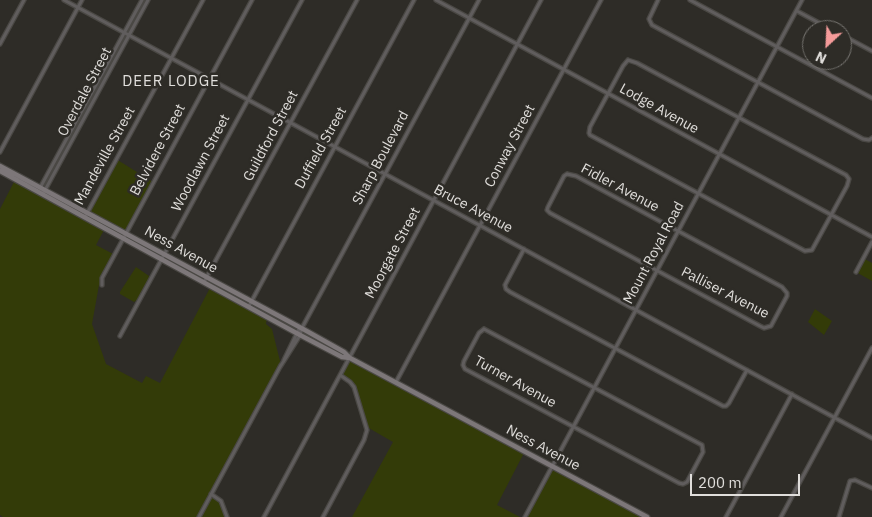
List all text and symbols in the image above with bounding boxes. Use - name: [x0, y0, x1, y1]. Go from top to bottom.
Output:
- north arrow: [802, 20, 852, 70]
- street label: Overdale Street: [55, 45, 115, 139]
- text: N: [813, 47, 829, 68]
- district label: DEER LODGE: [121, 73, 221, 91]
- street label: Lodge Avenue: [616, 80, 702, 138]
- street label: Guildford Street: [240, 88, 302, 184]
- street label: Belvidere Street: [127, 101, 189, 199]
- street label: Conway Street: [481, 102, 539, 190]
- street label: Mandeville Street: [71, 104, 139, 208]
- street label: Duffield Street: [292, 104, 350, 192]
- street label: Sharp Boulevard: [349, 108, 413, 208]
- street label: Woodlawn Street: [168, 112, 234, 214]
- street label: Fidler Avenue: [578, 160, 662, 216]
- street label: Bruce Avenue: [431, 181, 515, 237]
- street label: Mount Royal Road: [620, 199, 688, 307]
- street label: Moorgate Street: [362, 204, 424, 302]
- street label: Ness Avenue: [141, 223, 221, 277]
- street label: Palliser Avenue: [678, 264, 772, 322]
- street label: Turner Avenue: [471, 353, 559, 411]
- street label: Ness Avenue: [503, 422, 583, 474]
- scale bar: [692, 464, 802, 496]
- text: 200 m: [698, 473, 742, 492]

